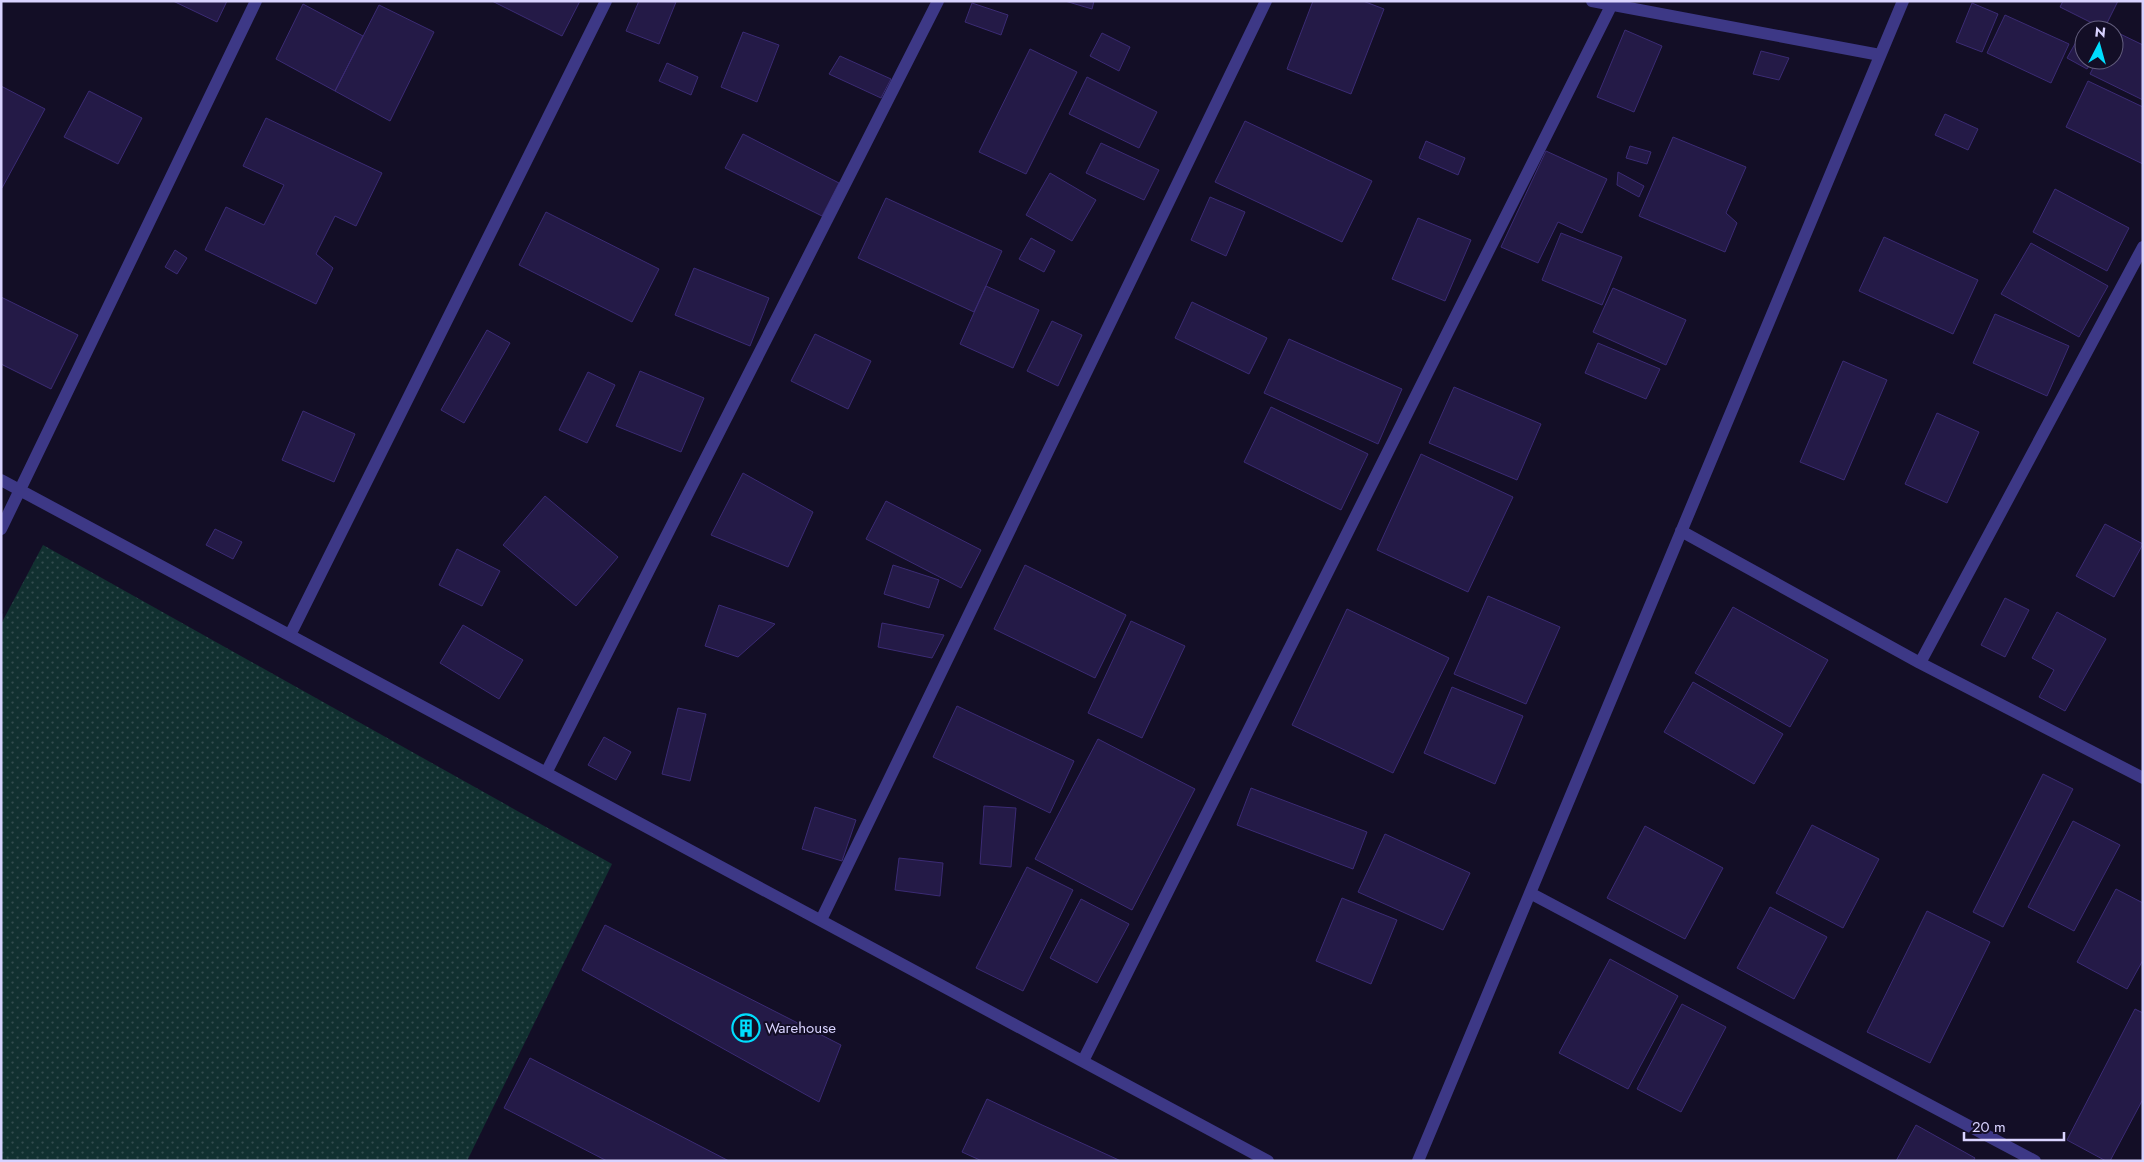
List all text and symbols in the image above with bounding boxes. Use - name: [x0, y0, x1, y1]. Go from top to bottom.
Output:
- north arrow: [2074, 20, 2124, 70]
- text: N: [2094, 22, 2107, 43]
- building icon: Warehouse: [731, 1013, 761, 1043]
- place label: Warehouse: [765, 1017, 836, 1039]
- scale bar: [1964, 1110, 2064, 1142]
- text: 20 m: [1972, 1116, 2006, 1138]

